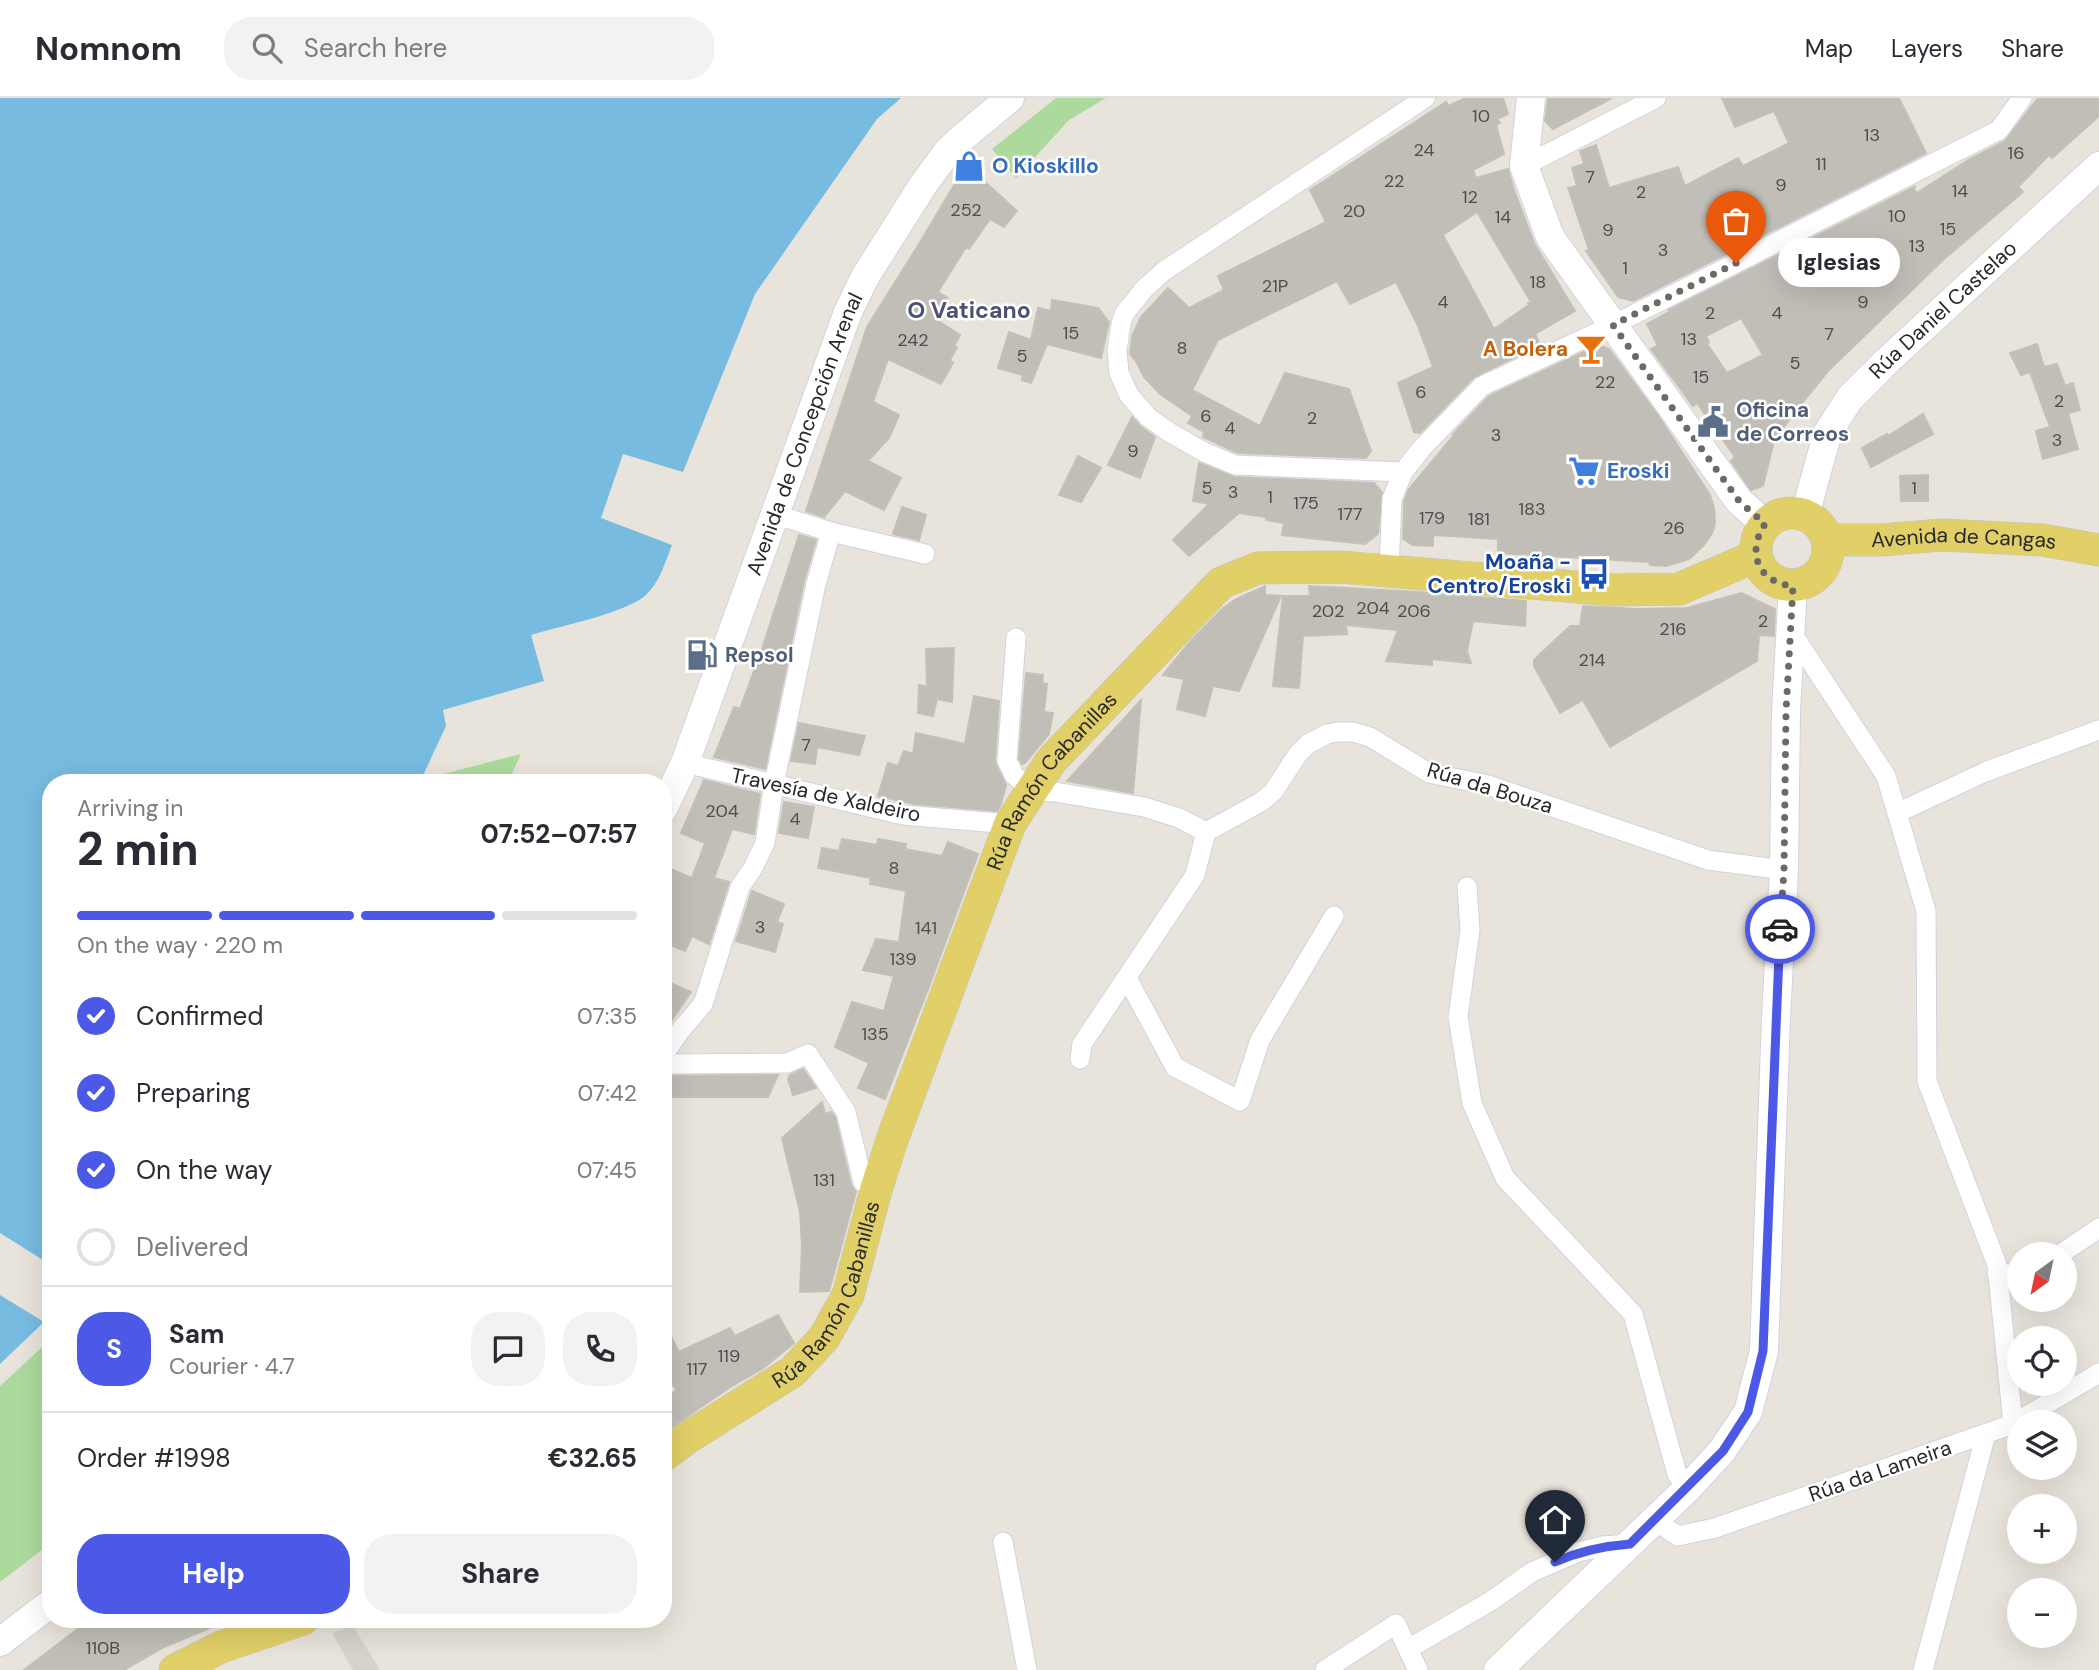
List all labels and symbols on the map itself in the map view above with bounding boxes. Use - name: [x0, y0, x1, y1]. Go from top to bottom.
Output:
- house number: 10: [1472, 104, 1490, 128]
- house number: 13: [1864, 123, 1880, 147]
- house number: 24: [1414, 138, 1435, 162]
- house number: 16: [2008, 141, 2024, 165]
- shop icon: O Kioskillo: [952, 149, 986, 183]
- place label: O Kioskillo: [992, 152, 1099, 180]
- house number: 11: [1815, 152, 1827, 176]
- house number: 7: [1585, 165, 1595, 189]
- house number: 22: [1384, 169, 1404, 193]
- house number: 9: [1775, 173, 1787, 197]
- house number: 14: [1952, 179, 1968, 203]
- house number: 2: [1636, 180, 1646, 204]
- house number: 12: [1462, 185, 1478, 209]
- pin: [1706, 191, 1766, 263]
- house number: 252: [950, 198, 982, 222]
- house number: 20: [1343, 199, 1365, 223]
- house number: 10: [1888, 204, 1906, 228]
- house number: 14: [1495, 205, 1511, 229]
- house number: 15: [1940, 217, 1956, 241]
- house number: 9: [1602, 218, 1614, 242]
- street label: Rúa Daniel Castelao: [1863, 234, 2023, 385]
- house number: 13: [1909, 234, 1925, 258]
- house number: 3: [1658, 238, 1668, 262]
- callout: Iglesias: [1778, 238, 1900, 288]
- house number: 1: [1622, 256, 1628, 280]
- house number: 18: [1530, 270, 1546, 294]
- house number: 21P: [1262, 274, 1288, 298]
- street label: Avenida de Concepción Arenal: [740, 288, 869, 579]
- house number: 4: [1438, 290, 1449, 314]
- house number: 9: [1857, 290, 1869, 314]
- district label: O Vaticano: [907, 295, 1031, 325]
- house number: 2: [1705, 301, 1715, 325]
- house number: 4: [1772, 301, 1783, 325]
- house number: 15: [1063, 321, 1079, 345]
- house number: 7: [1824, 322, 1834, 346]
- house number: 13: [1681, 327, 1697, 351]
- house number: 242: [897, 328, 929, 352]
- bar icon: A Bolera: [1574, 332, 1608, 366]
- place label: A Bolera: [1483, 335, 1568, 363]
- house number: 8: [1177, 336, 1187, 360]
- house number: 5: [1017, 344, 1027, 368]
- house number: 5: [1790, 351, 1800, 375]
- house number: 15: [1693, 365, 1709, 389]
- house number: 22: [1595, 370, 1615, 394]
- house number: 6: [1415, 380, 1427, 404]
- house number: 2: [2054, 389, 2064, 413]
- place label: Oficina de Correos: [1736, 396, 1849, 448]
- house number: 6: [1200, 404, 1212, 428]
- public building icon: Oficina de Correos: [1696, 405, 1730, 439]
- house number: 2: [1307, 406, 1317, 430]
- house number: 4: [1225, 416, 1236, 440]
- house number: 3: [1491, 423, 1501, 447]
- house number: 3: [2052, 428, 2062, 452]
- house number: 9: [1127, 439, 1139, 463]
- supermarket icon: Eroski: [1567, 454, 1601, 488]
- place label: Eroski: [1607, 457, 1670, 485]
- house number: 5: [1202, 476, 1212, 500]
- house number: 1: [1911, 476, 1917, 500]
- house number: 3: [1228, 480, 1238, 504]
- house number: 1: [1267, 485, 1273, 509]
- house number: 175: [1293, 491, 1319, 515]
- house number: 183: [1518, 497, 1546, 521]
- house number: 177: [1338, 502, 1362, 526]
- house number: 179: [1419, 506, 1445, 530]
- house number: 181: [1468, 507, 1490, 531]
- house number: 26: [1663, 516, 1685, 540]
- street label: Avenida de Cangas: [1871, 521, 2059, 556]
- place label: Moaña - Centro/Eroski: [1427, 548, 1571, 600]
- bus stop icon: Moaña - Centro/Eroski: [1577, 557, 1611, 591]
- house number: 204: [1356, 596, 1390, 620]
- house number: 202: [1312, 599, 1344, 623]
- house number: 206: [1397, 599, 1431, 623]
- house number: 2: [1758, 609, 1768, 633]
- house number: 216: [1659, 617, 1687, 641]
- fuel station icon: Repsol: [685, 638, 719, 672]
- place label: Repsol: [725, 641, 794, 669]
- house number: 214: [1579, 648, 1606, 672]
- street label: Rúa Ramón Cabanillas: [980, 686, 1123, 874]
- house number: 7: [801, 733, 811, 757]
- street label: Rúa da Bouza: [1424, 756, 1556, 820]
- street label: Travesía de Xaldeiro: [729, 761, 923, 829]
- house number: 204: [705, 799, 739, 823]
- house number: 4: [790, 807, 801, 831]
- house number: 8: [889, 856, 899, 880]
- courier: [1745, 894, 1815, 964]
- house number: 3: [755, 915, 765, 939]
- house number: 141: [915, 916, 937, 940]
- house number: 139: [889, 947, 917, 971]
- house number: 135: [861, 1022, 889, 1046]
- house number: 131: [813, 1168, 835, 1192]
- street label: Rúa Ramón Cabanillas: [767, 1198, 886, 1395]
- north arrow: [2007, 1242, 2077, 1312]
- house number: 119: [718, 1344, 740, 1368]
- house number: 117: [687, 1357, 707, 1381]
- street label: Rúa da Lameira: [1805, 1433, 1955, 1509]
- pin: [1525, 1490, 1585, 1562]
- house number: 110B: [86, 1636, 120, 1660]

